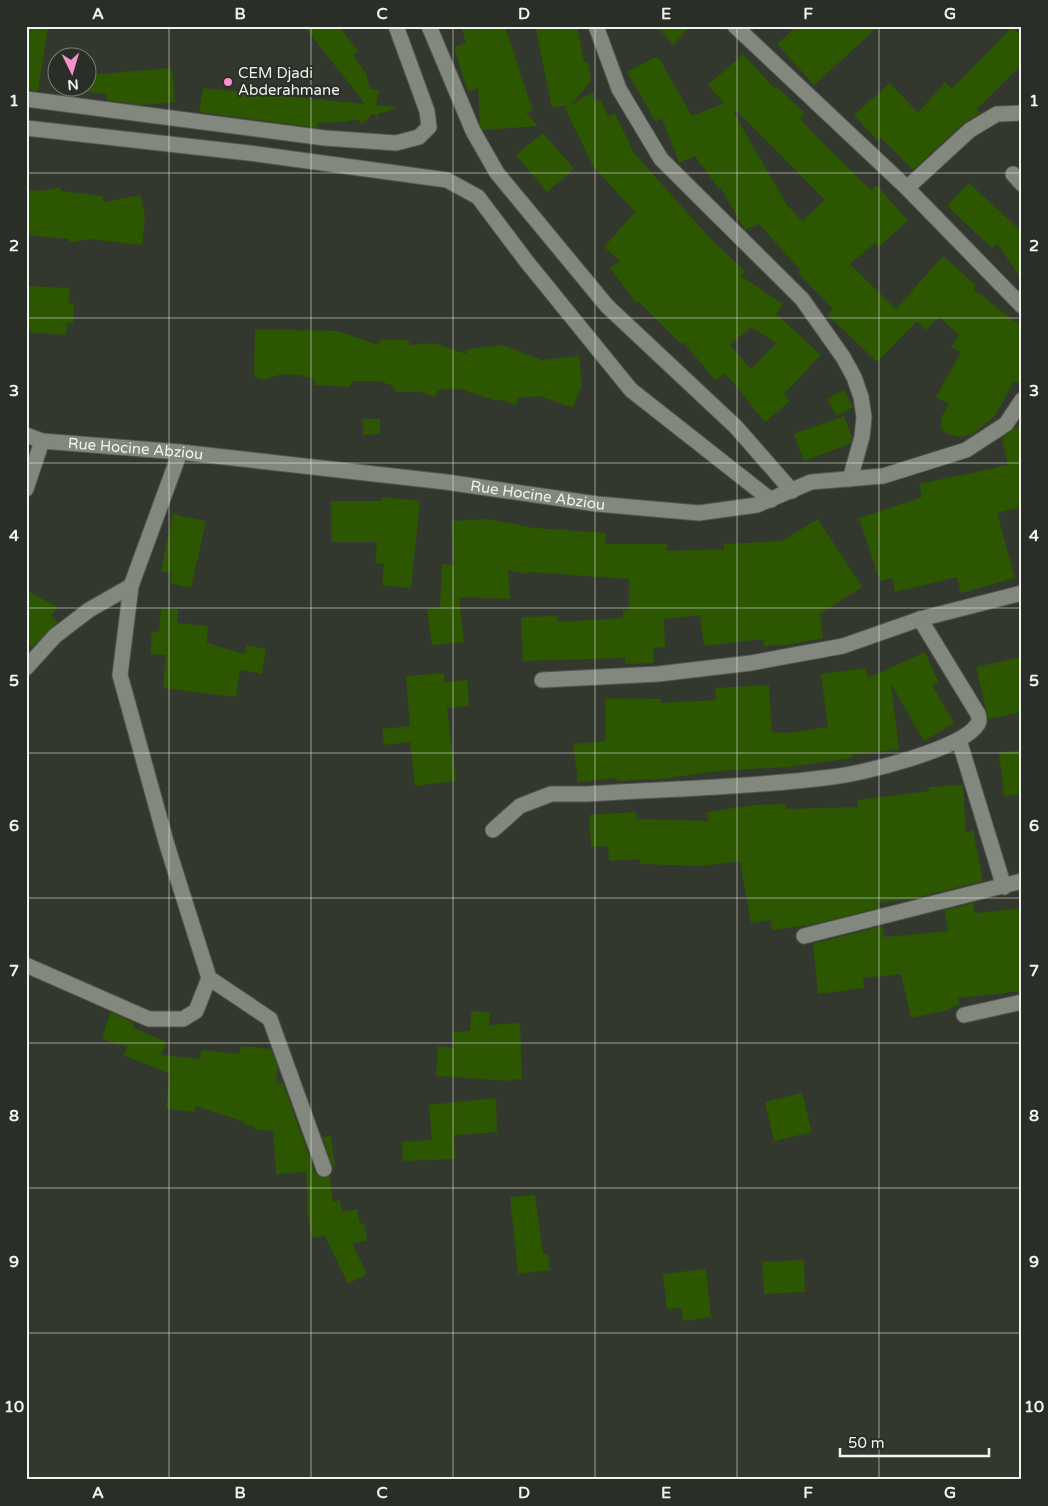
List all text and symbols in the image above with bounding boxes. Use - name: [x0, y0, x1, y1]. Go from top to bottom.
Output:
- text: A: [92, 4, 104, 24]
- text: B: [234, 4, 246, 24]
- text: C: [376, 4, 388, 24]
- text: D: [518, 4, 530, 24]
- text: E: [661, 4, 671, 24]
- text: F: [803, 4, 813, 24]
- text: G: [944, 4, 956, 24]
- north arrow: [48, 48, 98, 98]
- place label: CEM Djadi Abderahmane: [238, 64, 340, 99]
- text: N: [67, 75, 79, 93]
- marker: CEM Djadi Abderahmane: [222, 76, 234, 88]
- text: 1: [9, 91, 19, 111]
- text: 1: [1029, 91, 1039, 111]
- text: 2: [9, 236, 19, 256]
- text: 2: [1029, 236, 1039, 256]
- text: 3: [9, 381, 19, 401]
- text: 3: [1029, 381, 1039, 401]
- street label: Rue Hocine Abziou: [67, 434, 204, 464]
- street label: Rue Hocine Abziou: [469, 477, 606, 514]
- text: 4: [9, 526, 19, 546]
- text: 4: [1029, 526, 1039, 546]
- text: 5: [9, 671, 19, 691]
- text: 5: [1029, 671, 1039, 691]
- text: 6: [9, 816, 19, 836]
- text: 6: [1029, 816, 1039, 836]
- text: 7: [9, 961, 19, 981]
- text: 7: [1029, 961, 1039, 981]
- text: 8: [9, 1106, 19, 1126]
- text: 8: [1029, 1106, 1039, 1126]
- text: 9: [9, 1252, 19, 1272]
- text: 9: [1029, 1252, 1039, 1272]
- text: 10: [4, 1397, 24, 1417]
- text: 10: [1024, 1397, 1044, 1417]
- scale bar: [840, 1426, 989, 1458]
- text: 50 m: [848, 1434, 885, 1452]
- text: A: [92, 1483, 104, 1503]
- text: B: [234, 1483, 246, 1503]
- text: C: [376, 1483, 388, 1503]
- text: D: [518, 1483, 530, 1503]
- text: E: [661, 1483, 671, 1503]
- text: F: [803, 1483, 813, 1503]
- text: G: [944, 1483, 956, 1503]

